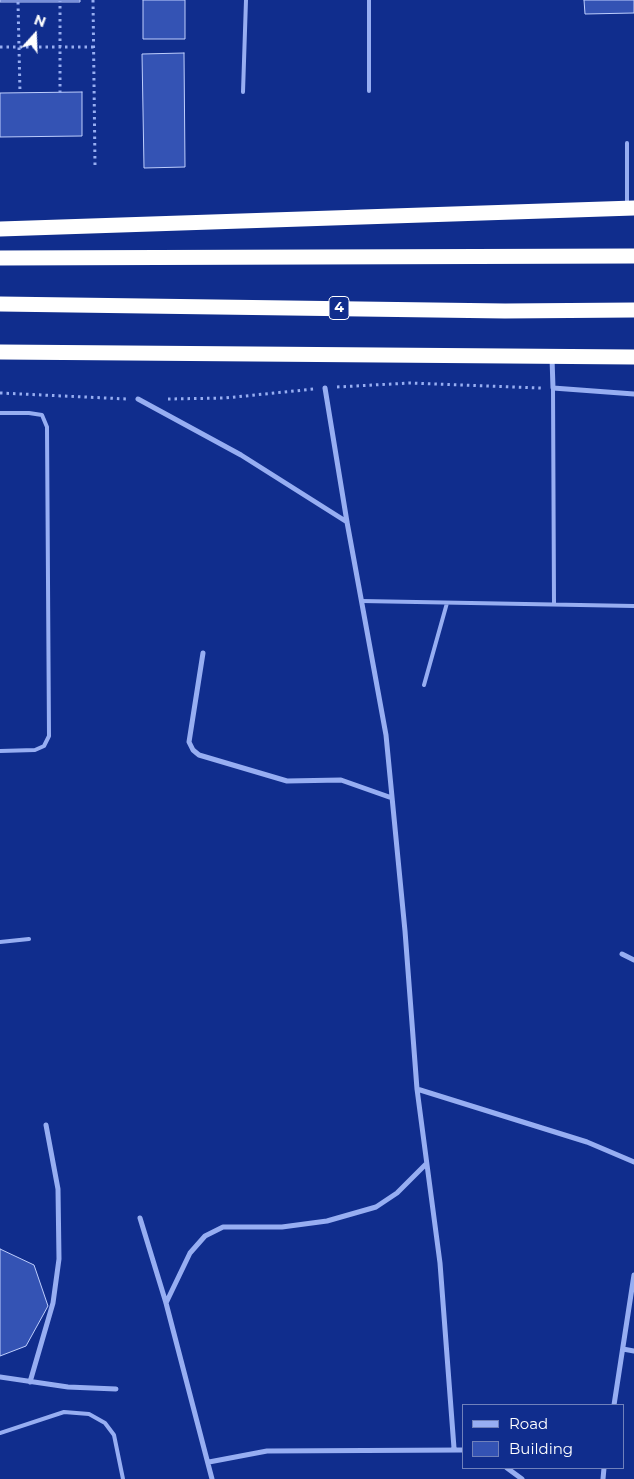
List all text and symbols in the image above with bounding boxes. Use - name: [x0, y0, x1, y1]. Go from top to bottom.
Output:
- north arrow: [10, 10, 60, 60]
- text: N: [32, 11, 49, 31]
- road number: 4: [329, 296, 349, 320]
- legend: [462, 1404, 624, 1469]
- text: Road: [509, 1414, 548, 1433]
- text: Building: [509, 1439, 573, 1458]

